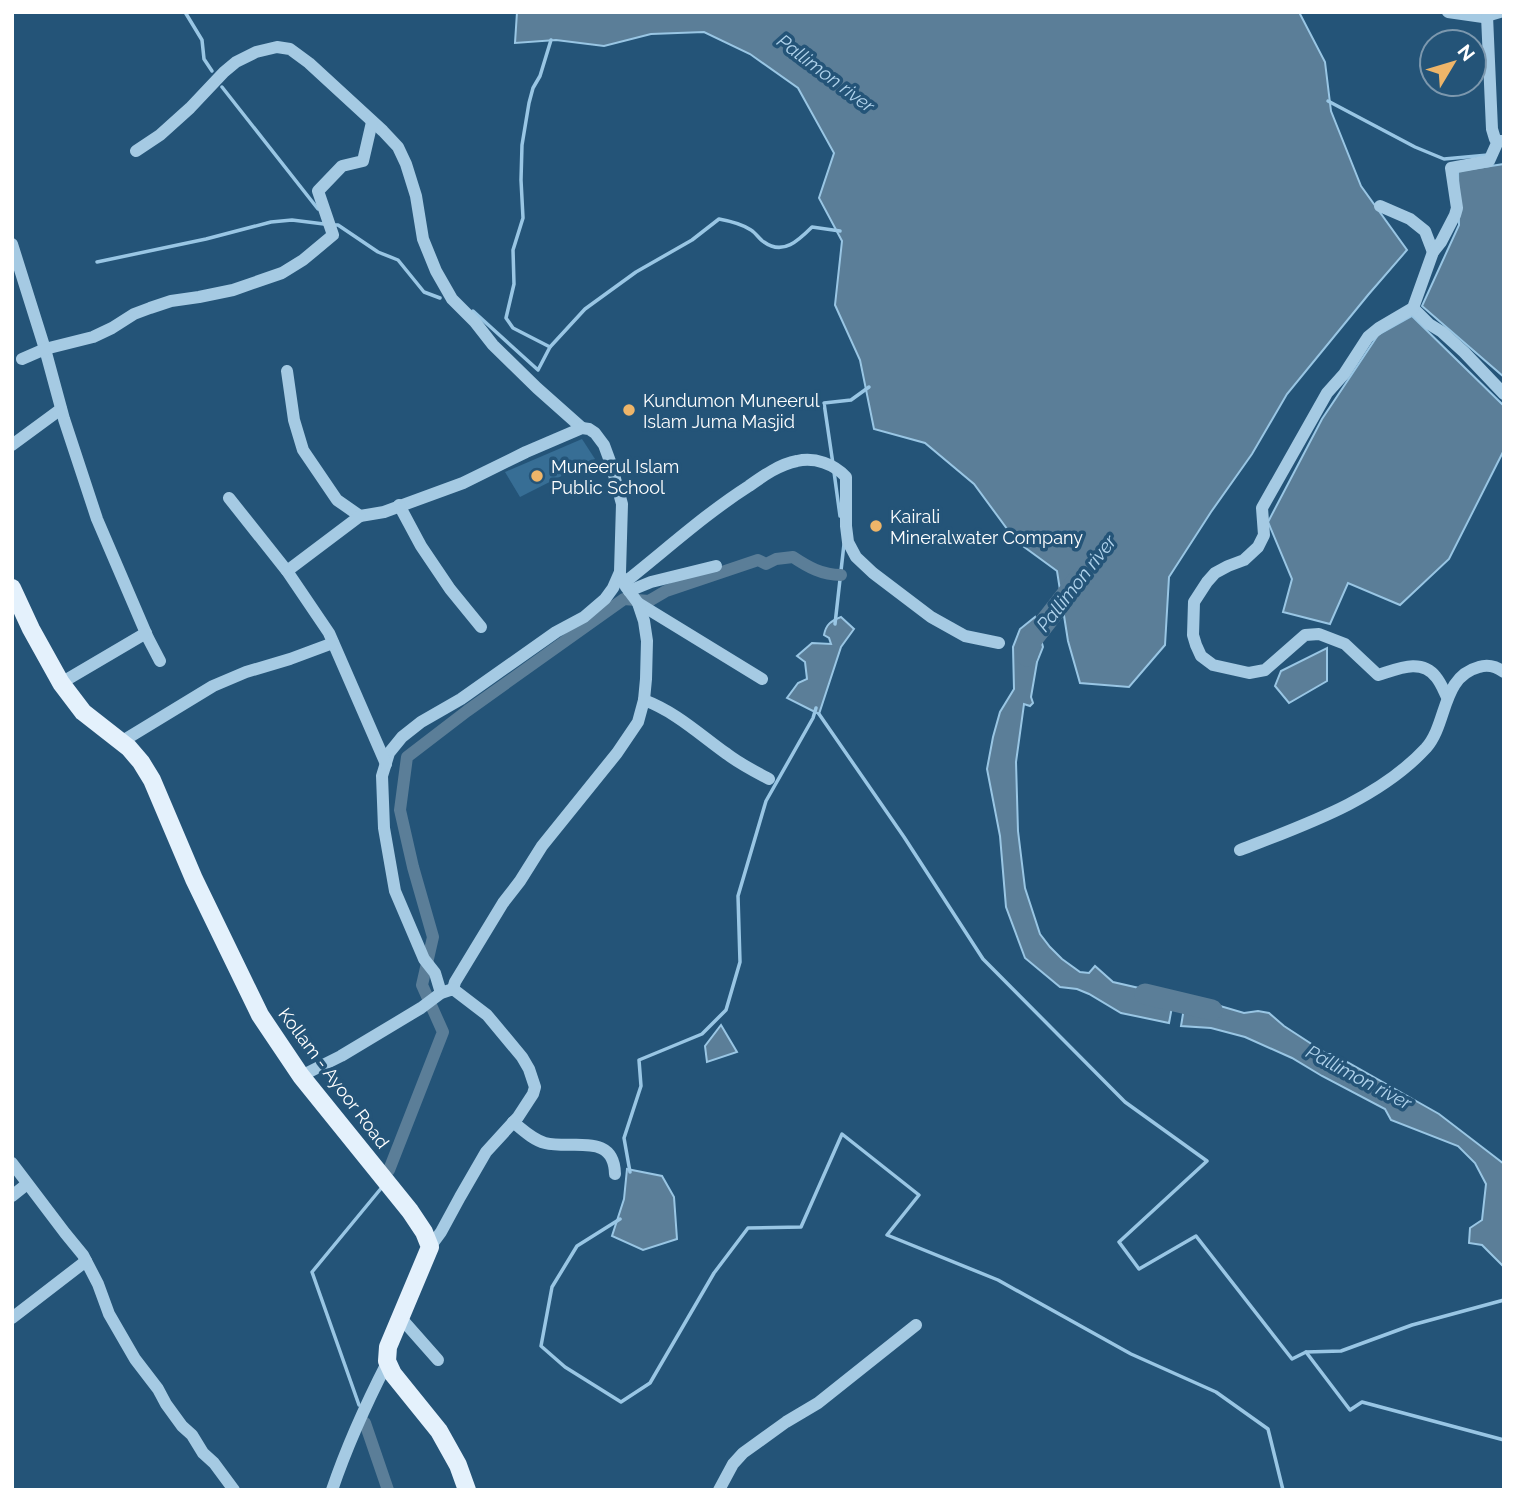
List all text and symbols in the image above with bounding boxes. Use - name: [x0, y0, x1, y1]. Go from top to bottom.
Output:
- north arrow: [1418, 28, 1488, 98]
- water label: Pallimon river: [773, 29, 880, 118]
- text: N: [1453, 40, 1480, 65]
- place label: Kundumon Muneerul Islam Juma Masjid: [643, 390, 820, 432]
- marker: Kundumon Muneerul Islam Juma Masjid: [621, 402, 637, 418]
- place label: Muneerul Islam Public School: [551, 456, 679, 498]
- marker: Muneerul Islam Public School: [529, 468, 545, 484]
- place label: Kairali Mineralwater Company: [890, 506, 1083, 548]
- marker: Kairali Mineralwater Company: [868, 518, 884, 534]
- water label: Pallimon river: [1032, 529, 1121, 636]
- street label: Kollam - Ayoor Road: [274, 1004, 394, 1152]
- water label: Pallimon river: [1303, 1040, 1417, 1115]

